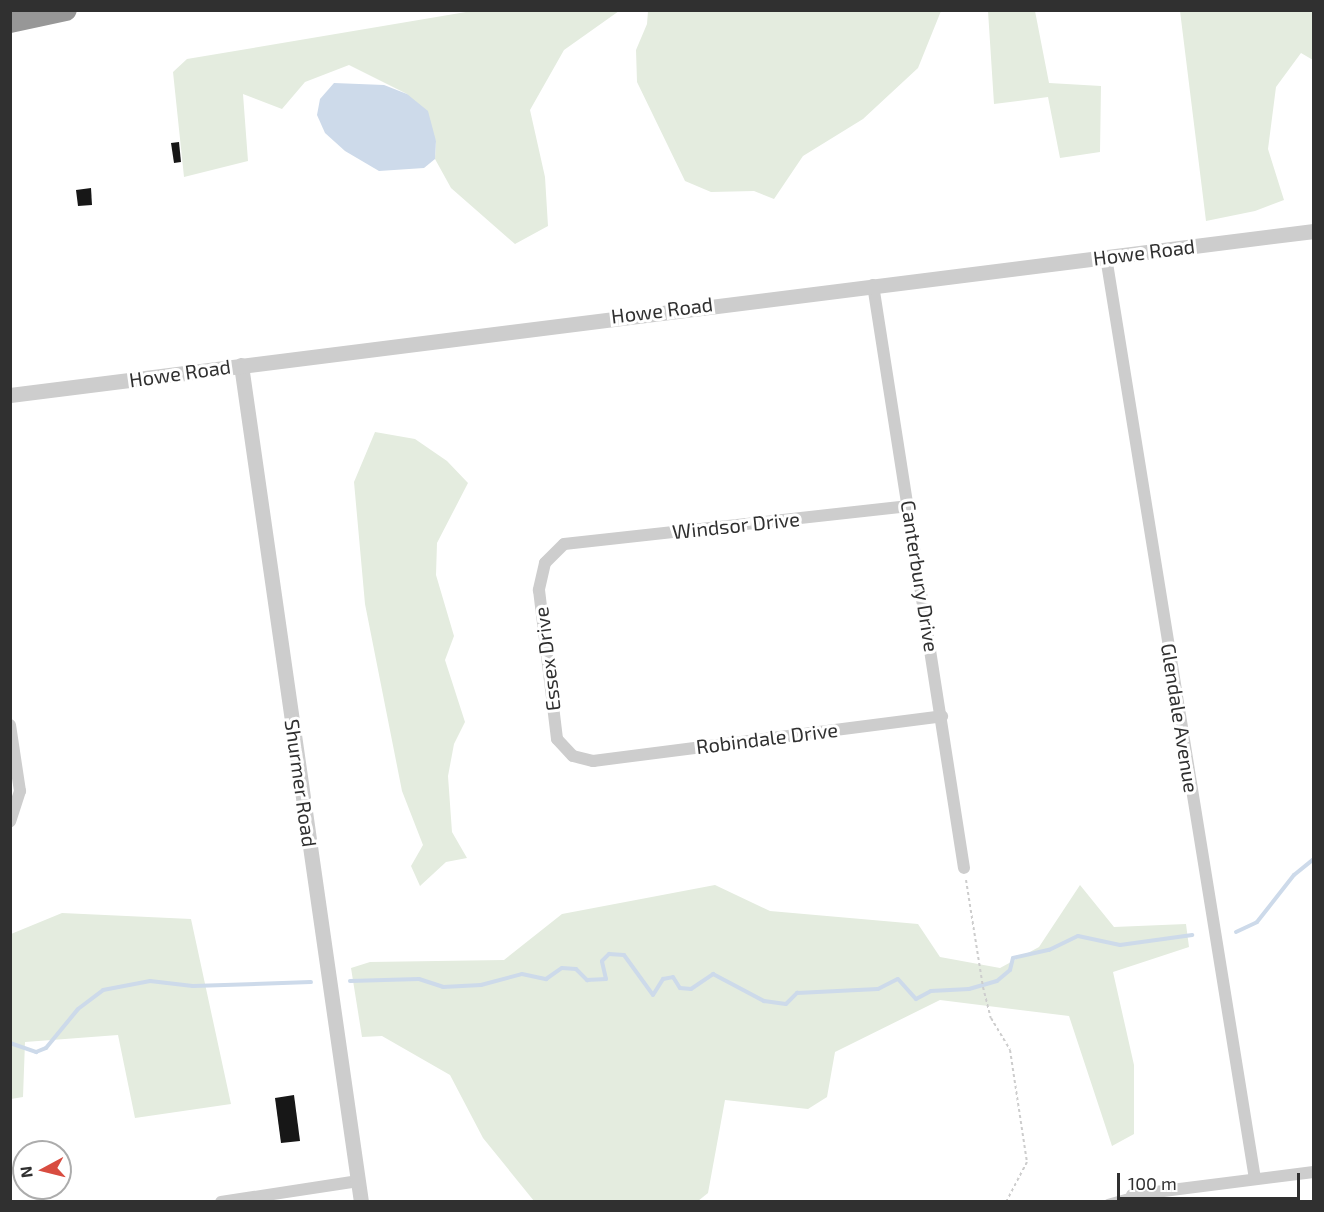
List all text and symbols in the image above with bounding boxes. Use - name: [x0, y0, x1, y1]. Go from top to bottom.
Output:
- street label: Howe Road: [1092, 234, 1196, 270]
- street label: Howe Road: [610, 292, 714, 328]
- street label: Howe Road: [128, 354, 232, 392]
- street label: Canterbury Drive: [896, 498, 944, 654]
- street label: Windsor Drive: [671, 506, 801, 544]
- street label: Essex Drive: [529, 606, 565, 712]
- street label: Glendale Avenue: [1156, 641, 1204, 795]
- street label: Shurmer Road: [280, 717, 322, 849]
- street label: Robindale Drive: [695, 717, 839, 759]
- north arrow: [12, 1140, 72, 1200]
- scale bar: [1120, 1161, 1303, 1199]
- text: N: [15, 1165, 36, 1179]
- text: 100 m: [1128, 1172, 1177, 1194]

